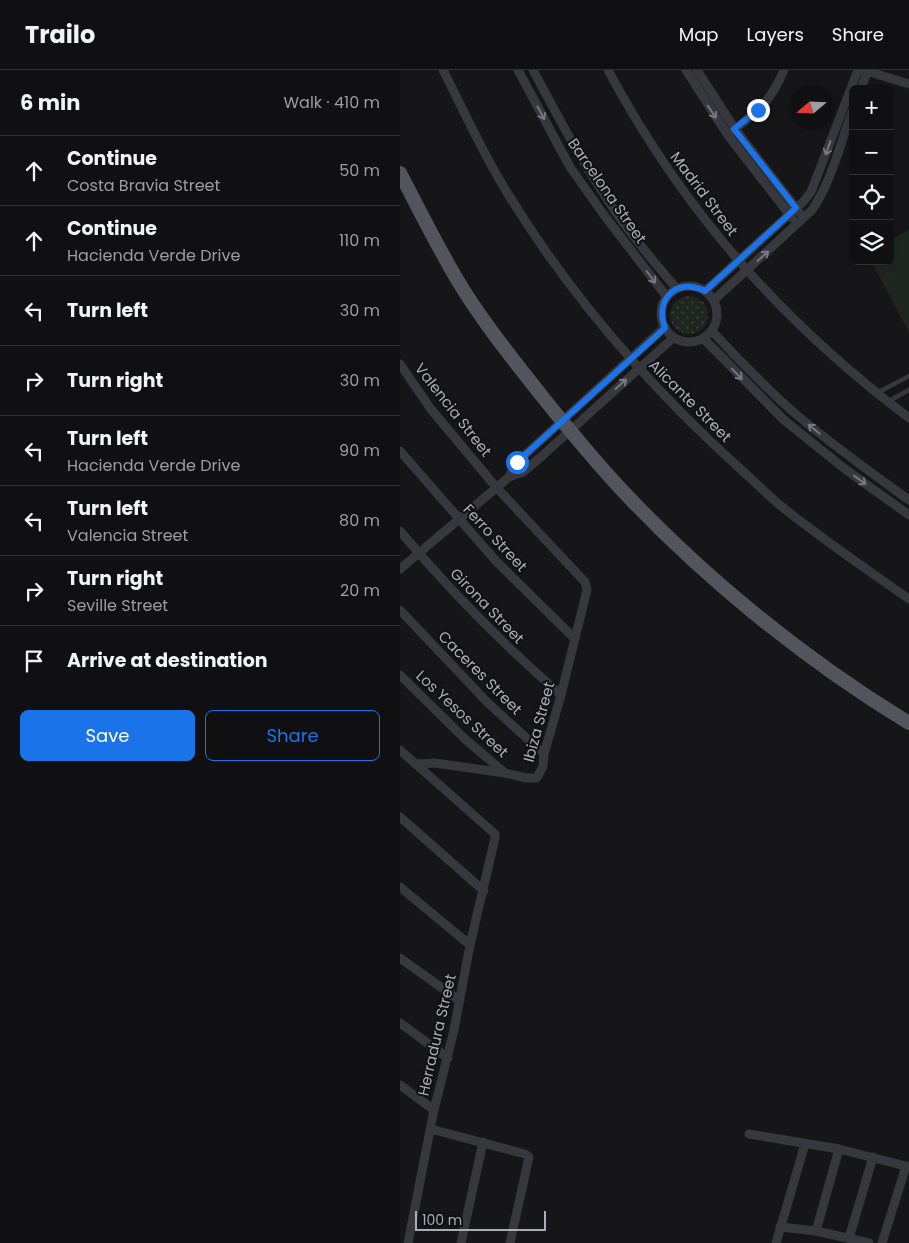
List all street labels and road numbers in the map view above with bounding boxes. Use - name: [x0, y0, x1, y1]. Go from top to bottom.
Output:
- street label: Barcelona Street: [563, 134, 652, 248]
- street label: Madrid Street: [666, 147, 743, 240]
- street label: Alicante Street: [644, 355, 736, 447]
- street label: Valencia Street: [410, 358, 497, 461]
- street label: Ferro Street: [459, 499, 532, 576]
- street label: Girona Street: [446, 563, 529, 648]
- street label: Caceres Street: [434, 626, 527, 719]
- street label: Los Yesos Street: [412, 665, 513, 762]
- street label: Ibiza Street: [518, 679, 559, 764]
- street label: Herradura Street: [412, 972, 461, 1098]

